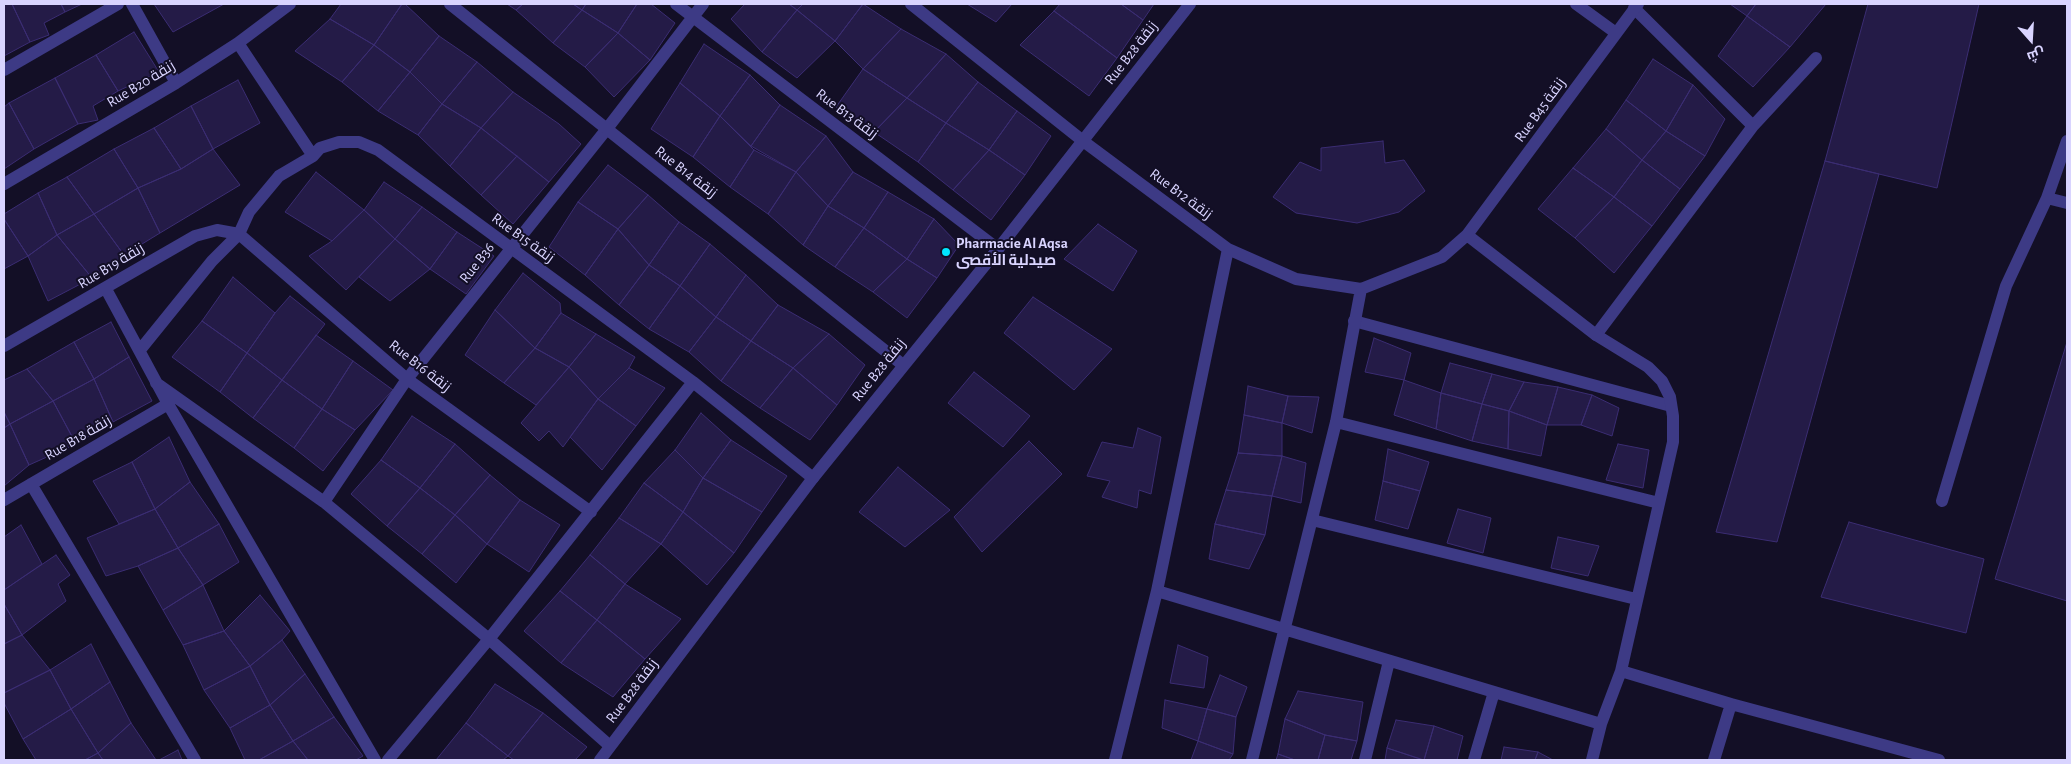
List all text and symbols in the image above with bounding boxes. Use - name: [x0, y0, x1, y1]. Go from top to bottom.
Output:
- north arrow: [2006, 15, 2056, 65]
- street label: Rue B28 زنقة: [1101, 18, 1161, 88]
- text: ش: [2025, 45, 2047, 64]
- street label: Rue B20 زنقة: [104, 57, 178, 111]
- street label: Rue B45 زنقة: [1511, 74, 1569, 146]
- street label: Rue B13 زنقة: [812, 85, 882, 143]
- street label: Rue B14 زنقة: [651, 142, 721, 202]
- street label: Rue B12 زنقة: [1146, 165, 1216, 223]
- street label: Rue B15 زنقة: [488, 209, 558, 267]
- place label: Pharmacie Al Aqsa صيدلية الأقصى: [956, 234, 1068, 269]
- street label: Rue B19 زنقة: [75, 239, 147, 293]
- street label: Rue B36: [456, 239, 498, 287]
- marker: Pharmacie Al Aqsa صيدلية الأقصى: [940, 246, 952, 258]
- street label: Rue B28 زنقة: [848, 335, 910, 405]
- street label: Rue B16 زنقة: [385, 336, 455, 396]
- street label: Rue B18 زنقة: [41, 412, 115, 464]
- street label: Rue B28 زنقة: [602, 655, 662, 727]

